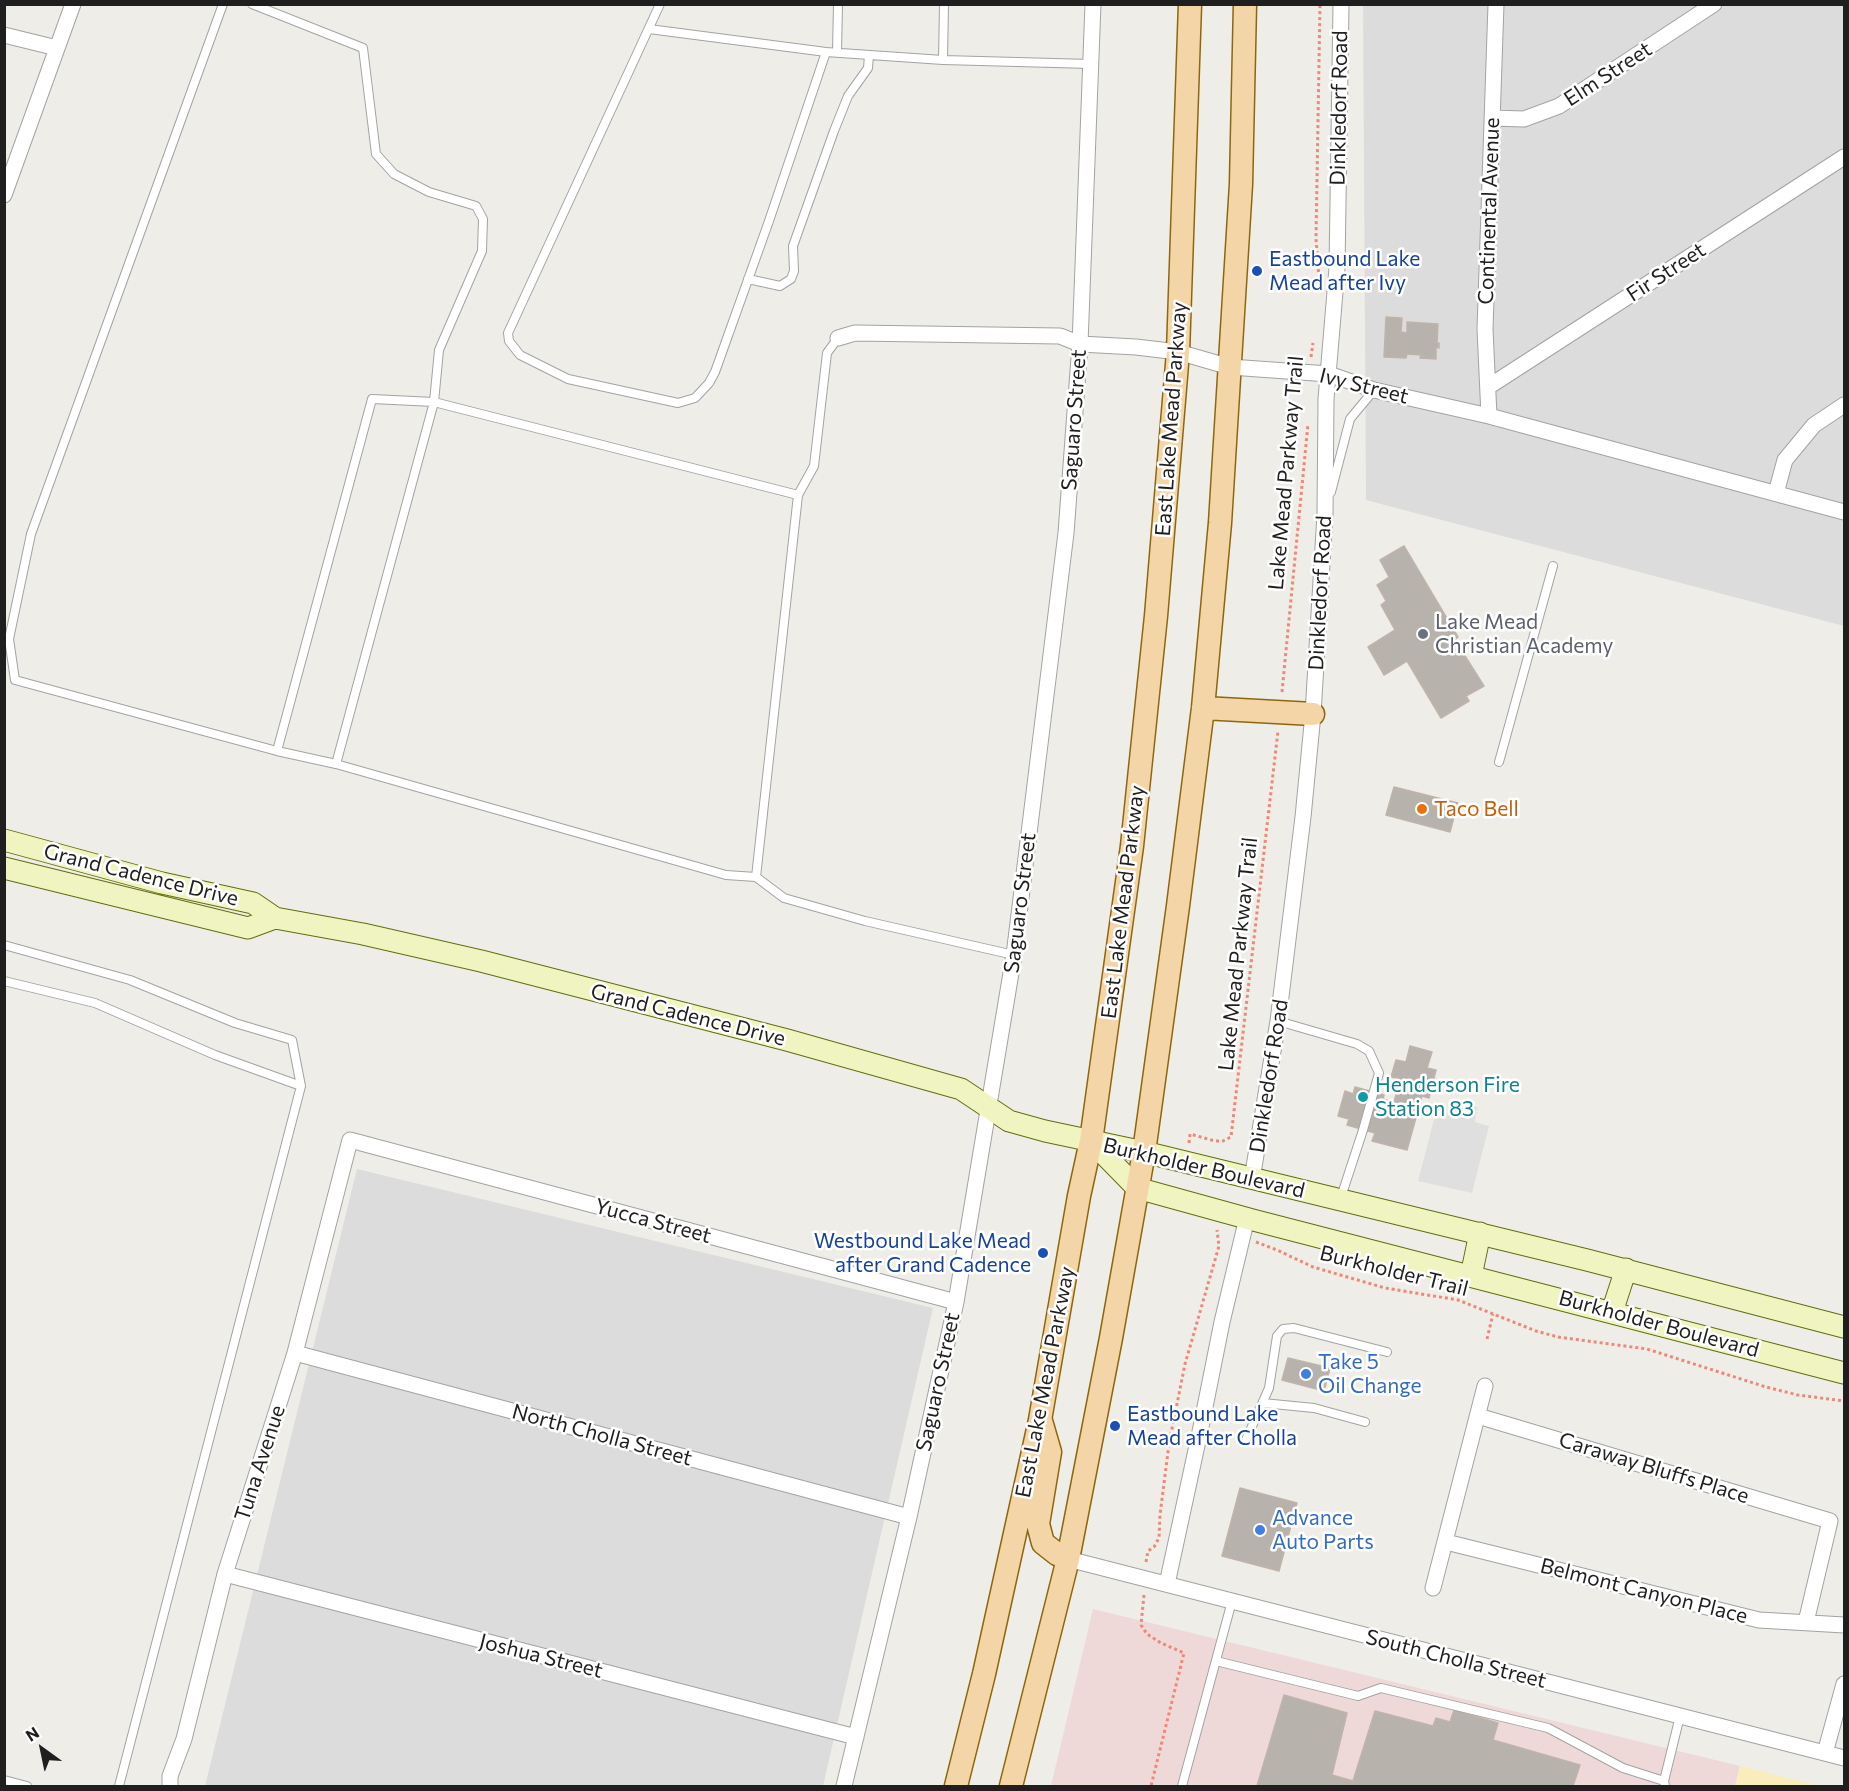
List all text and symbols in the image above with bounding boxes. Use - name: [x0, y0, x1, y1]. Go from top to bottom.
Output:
- street label: Dinkledorf Road: [1325, 30, 1353, 186]
- street label: Elm Street: [1559, 36, 1657, 112]
- street label: Continental Avenue: [1473, 117, 1505, 305]
- street label: Fir Street: [1622, 237, 1710, 307]
- place label: Eastbound Lake Mead after Ivy: [1269, 246, 1420, 296]
- marker: Eastbound Lake Mead after Ivy: [1250, 264, 1264, 278]
- street label: East Lake Mead Parkway: [1150, 301, 1192, 537]
- street label: Saguaro Street: [1057, 349, 1091, 491]
- street label: Lake Mead Parkway Trail: [1263, 355, 1309, 591]
- street label: Ivy Street: [1317, 363, 1411, 409]
- street label: Dinkledorf Road: [1303, 515, 1337, 671]
- place label: Lake Mead Christian Academy: [1435, 609, 1613, 659]
- marker: Lake Mead Christian Academy: [1416, 627, 1430, 641]
- street label: East Lake Mead Parkway: [1096, 784, 1150, 1020]
- place label: Taco Bell: [1434, 796, 1519, 822]
- marker: Taco Bell: [1415, 802, 1429, 816]
- street label: Saguaro Street: [999, 831, 1041, 975]
- street label: Lake Mead Parkway Trail: [1213, 836, 1263, 1072]
- street label: Grand Cadence Drive: [41, 839, 241, 911]
- street label: Grand Cadence Drive: [588, 979, 788, 1051]
- street label: Dinkledorf Road: [1244, 997, 1294, 1155]
- place label: Henderson Fire Station 83: [1375, 1072, 1520, 1122]
- marker: Henderson Fire Station 83: [1356, 1090, 1370, 1104]
- street label: Burkholder Boulevard: [1101, 1133, 1307, 1203]
- street label: Yucca Street: [592, 1193, 714, 1249]
- place label: Westbound Lake Mead after Grand Cadence: [814, 1228, 1031, 1278]
- street label: Burkholder Trail: [1317, 1240, 1471, 1302]
- marker: Westbound Lake Mead after Grand Cadence: [1036, 1246, 1050, 1260]
- street label: East Lake Mead Parkway: [1010, 1264, 1080, 1500]
- street label: Burkholder Boulevard: [1556, 1285, 1762, 1363]
- street label: Saguaro Street: [911, 1310, 965, 1454]
- place label: Take 5 Oil Change: [1318, 1349, 1422, 1399]
- marker: Take 5 Oil Change: [1299, 1367, 1313, 1381]
- street label: North Cholla Street: [509, 1399, 695, 1471]
- place label: Eastbound Lake Mead after Cholla: [1127, 1401, 1297, 1451]
- street label: Tuna Avenue: [229, 1402, 291, 1524]
- marker: Eastbound Lake Mead after Cholla: [1108, 1419, 1122, 1433]
- street label: Caraway Bluffs Place: [1556, 1427, 1752, 1509]
- place label: Advance Auto Parts: [1272, 1505, 1374, 1555]
- marker: Advance Auto Parts: [1253, 1523, 1267, 1537]
- street label: Belmont Canyon Place: [1538, 1553, 1750, 1629]
- street label: South Cholla Street: [1363, 1624, 1549, 1694]
- street label: Joshua Street: [477, 1629, 605, 1683]
- north arrow: [12, 1719, 72, 1779]
- text: N: [22, 1722, 42, 1745]

